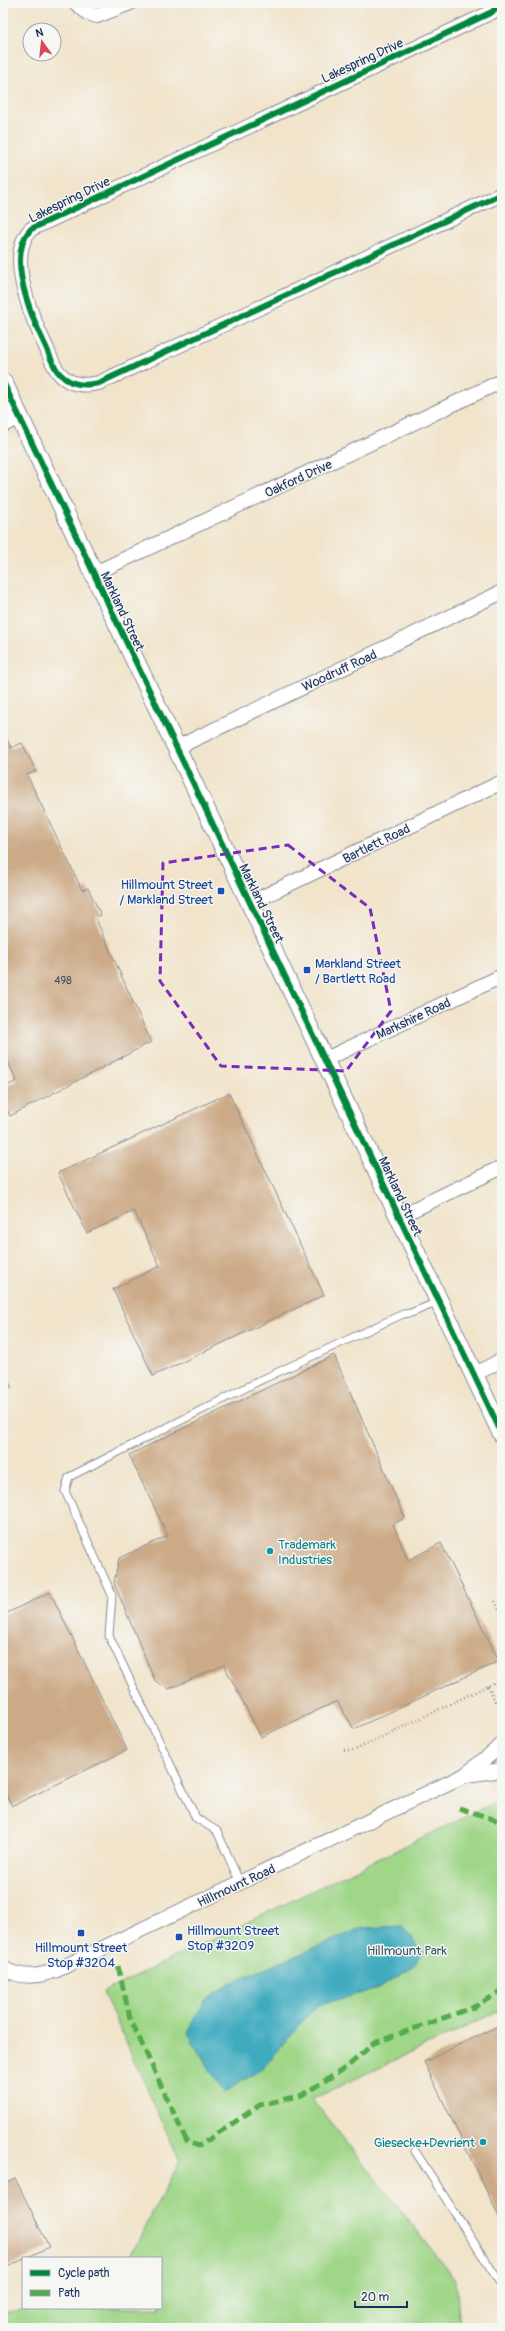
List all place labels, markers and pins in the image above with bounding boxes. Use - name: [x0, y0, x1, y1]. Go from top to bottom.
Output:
- place label: Hillmount Street / Markland Street: [119, 877, 214, 908]
- marker: Hillmount Street / Markland Street: [216, 886, 226, 896]
- place label: Markland Street / Bartlett Road: [315, 956, 402, 987]
- marker: Markland Street / Bartlett Road: [302, 965, 312, 975]
- place label: Trademark Industries: [278, 1537, 337, 1568]
- marker: Trademark Industries: [265, 1546, 275, 1556]
- place label: Hillmount Street Stop #3209: [187, 1923, 280, 1954]
- marker: Hillmount Street Stop #3204: [76, 1928, 86, 1938]
- marker: Hillmount Street Stop #3209: [174, 1932, 184, 1942]
- place label: Hillmount Street Stop #3204: [35, 1940, 128, 1971]
- place label: Giesecke+Devrient: [374, 2135, 476, 2151]
- marker: Giesecke+Devrient: [478, 2137, 488, 2147]

